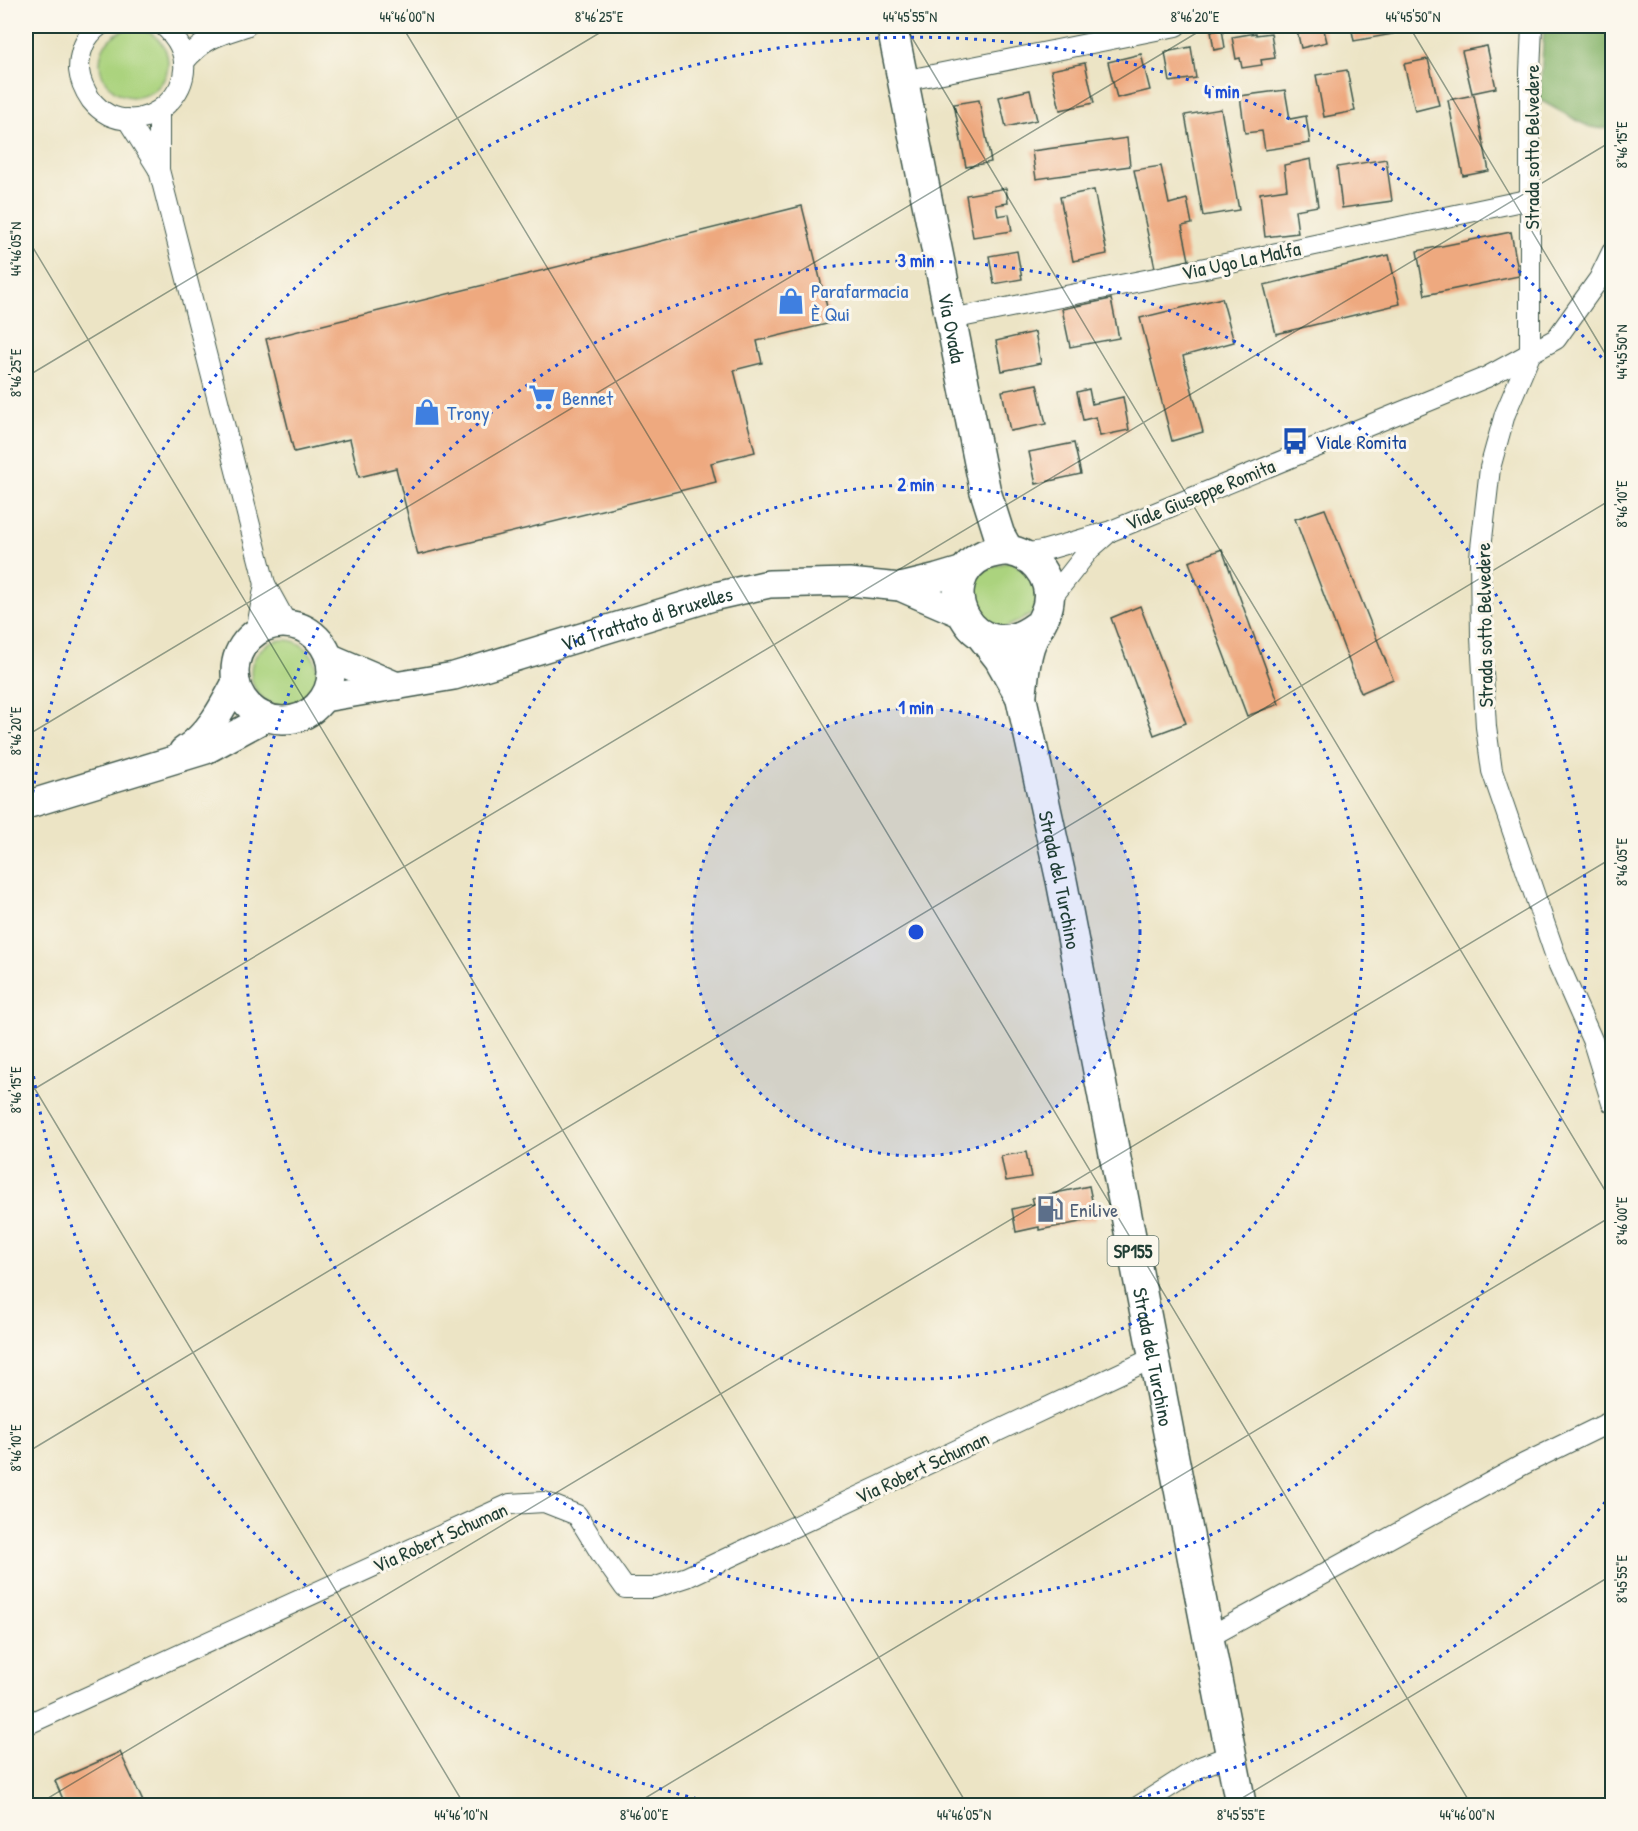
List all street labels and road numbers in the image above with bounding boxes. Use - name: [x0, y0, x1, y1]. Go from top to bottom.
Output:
- street label: Strada sotto Belvedere: [1518, 65, 1545, 229]
- street label: Via Ugo La Malfa: [1179, 234, 1303, 286]
- street label: Via Ovada: [932, 291, 973, 366]
- street label: Viale Giuseppe Romita: [1121, 452, 1279, 536]
- street label: Strada sotto Belvedere: [1469, 542, 1499, 708]
- street label: Via Trattato di Bruxelles: [557, 579, 735, 656]
- street label: Strada del Turchino: [1033, 808, 1088, 951]
- road number: SP155: [1108, 1236, 1158, 1266]
- street label: Strada del Turchino: [1127, 1285, 1180, 1428]
- street label: Via Robert Schuman: [851, 1424, 993, 1510]
- street label: Via Robert Schuman: [369, 1495, 511, 1579]

